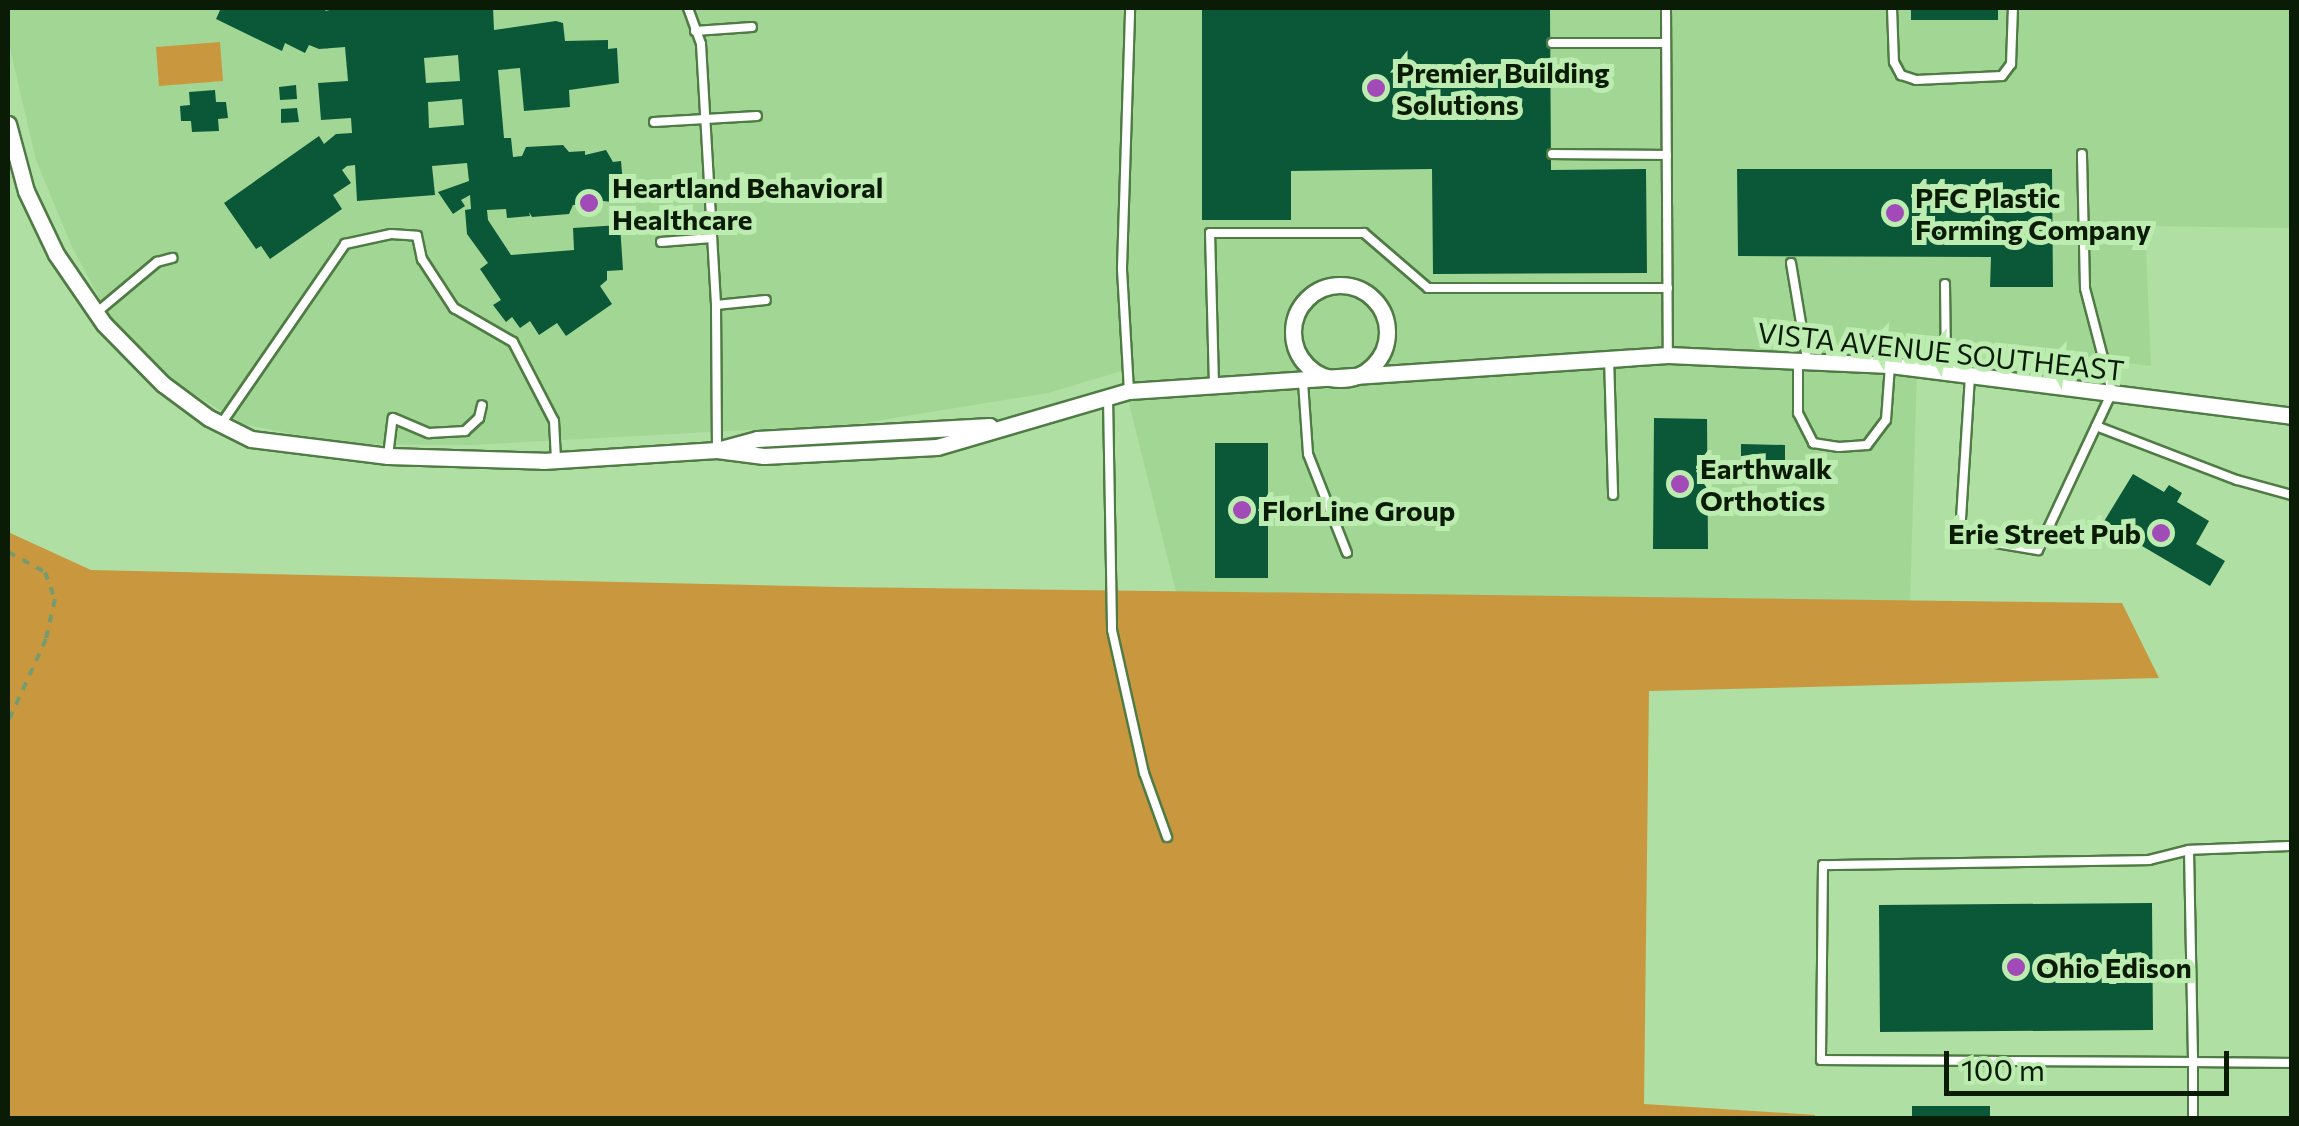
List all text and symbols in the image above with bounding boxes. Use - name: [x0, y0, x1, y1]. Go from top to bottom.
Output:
- place label: Premier Building Solutions: [1396, 55, 1610, 121]
- marker: Premier Building Solutions: [1365, 77, 1387, 99]
- place label: Heartland Behavioral Healthcare: [612, 170, 883, 236]
- place label: PFC Plastic Forming Company: [1915, 180, 2151, 246]
- marker: Heartland Behavioral Healthcare: [576, 190, 602, 216]
- marker: PFC Plastic Forming Company: [1884, 202, 1906, 224]
- street label: VISTA AVENUE SOUTHEAST: [1756, 315, 2126, 387]
- place label: Earthwalk Orthotics: [1700, 451, 1832, 517]
- marker: Earthwalk Orthotics: [1669, 473, 1691, 495]
- place label: FlorLine Group: [1262, 493, 1455, 527]
- marker: FlorLine Group: [1231, 499, 1253, 521]
- place label: Erie Street Pub: [1948, 516, 2141, 550]
- marker: Erie Street Pub: [2150, 522, 2172, 544]
- place label: Ohio Edison: [2036, 950, 2192, 984]
- marker: Ohio Edison: [2005, 956, 2027, 978]
- scale bar: [1949, 1031, 2234, 1093]
- text: 100 m: [1961, 1050, 2045, 1087]

